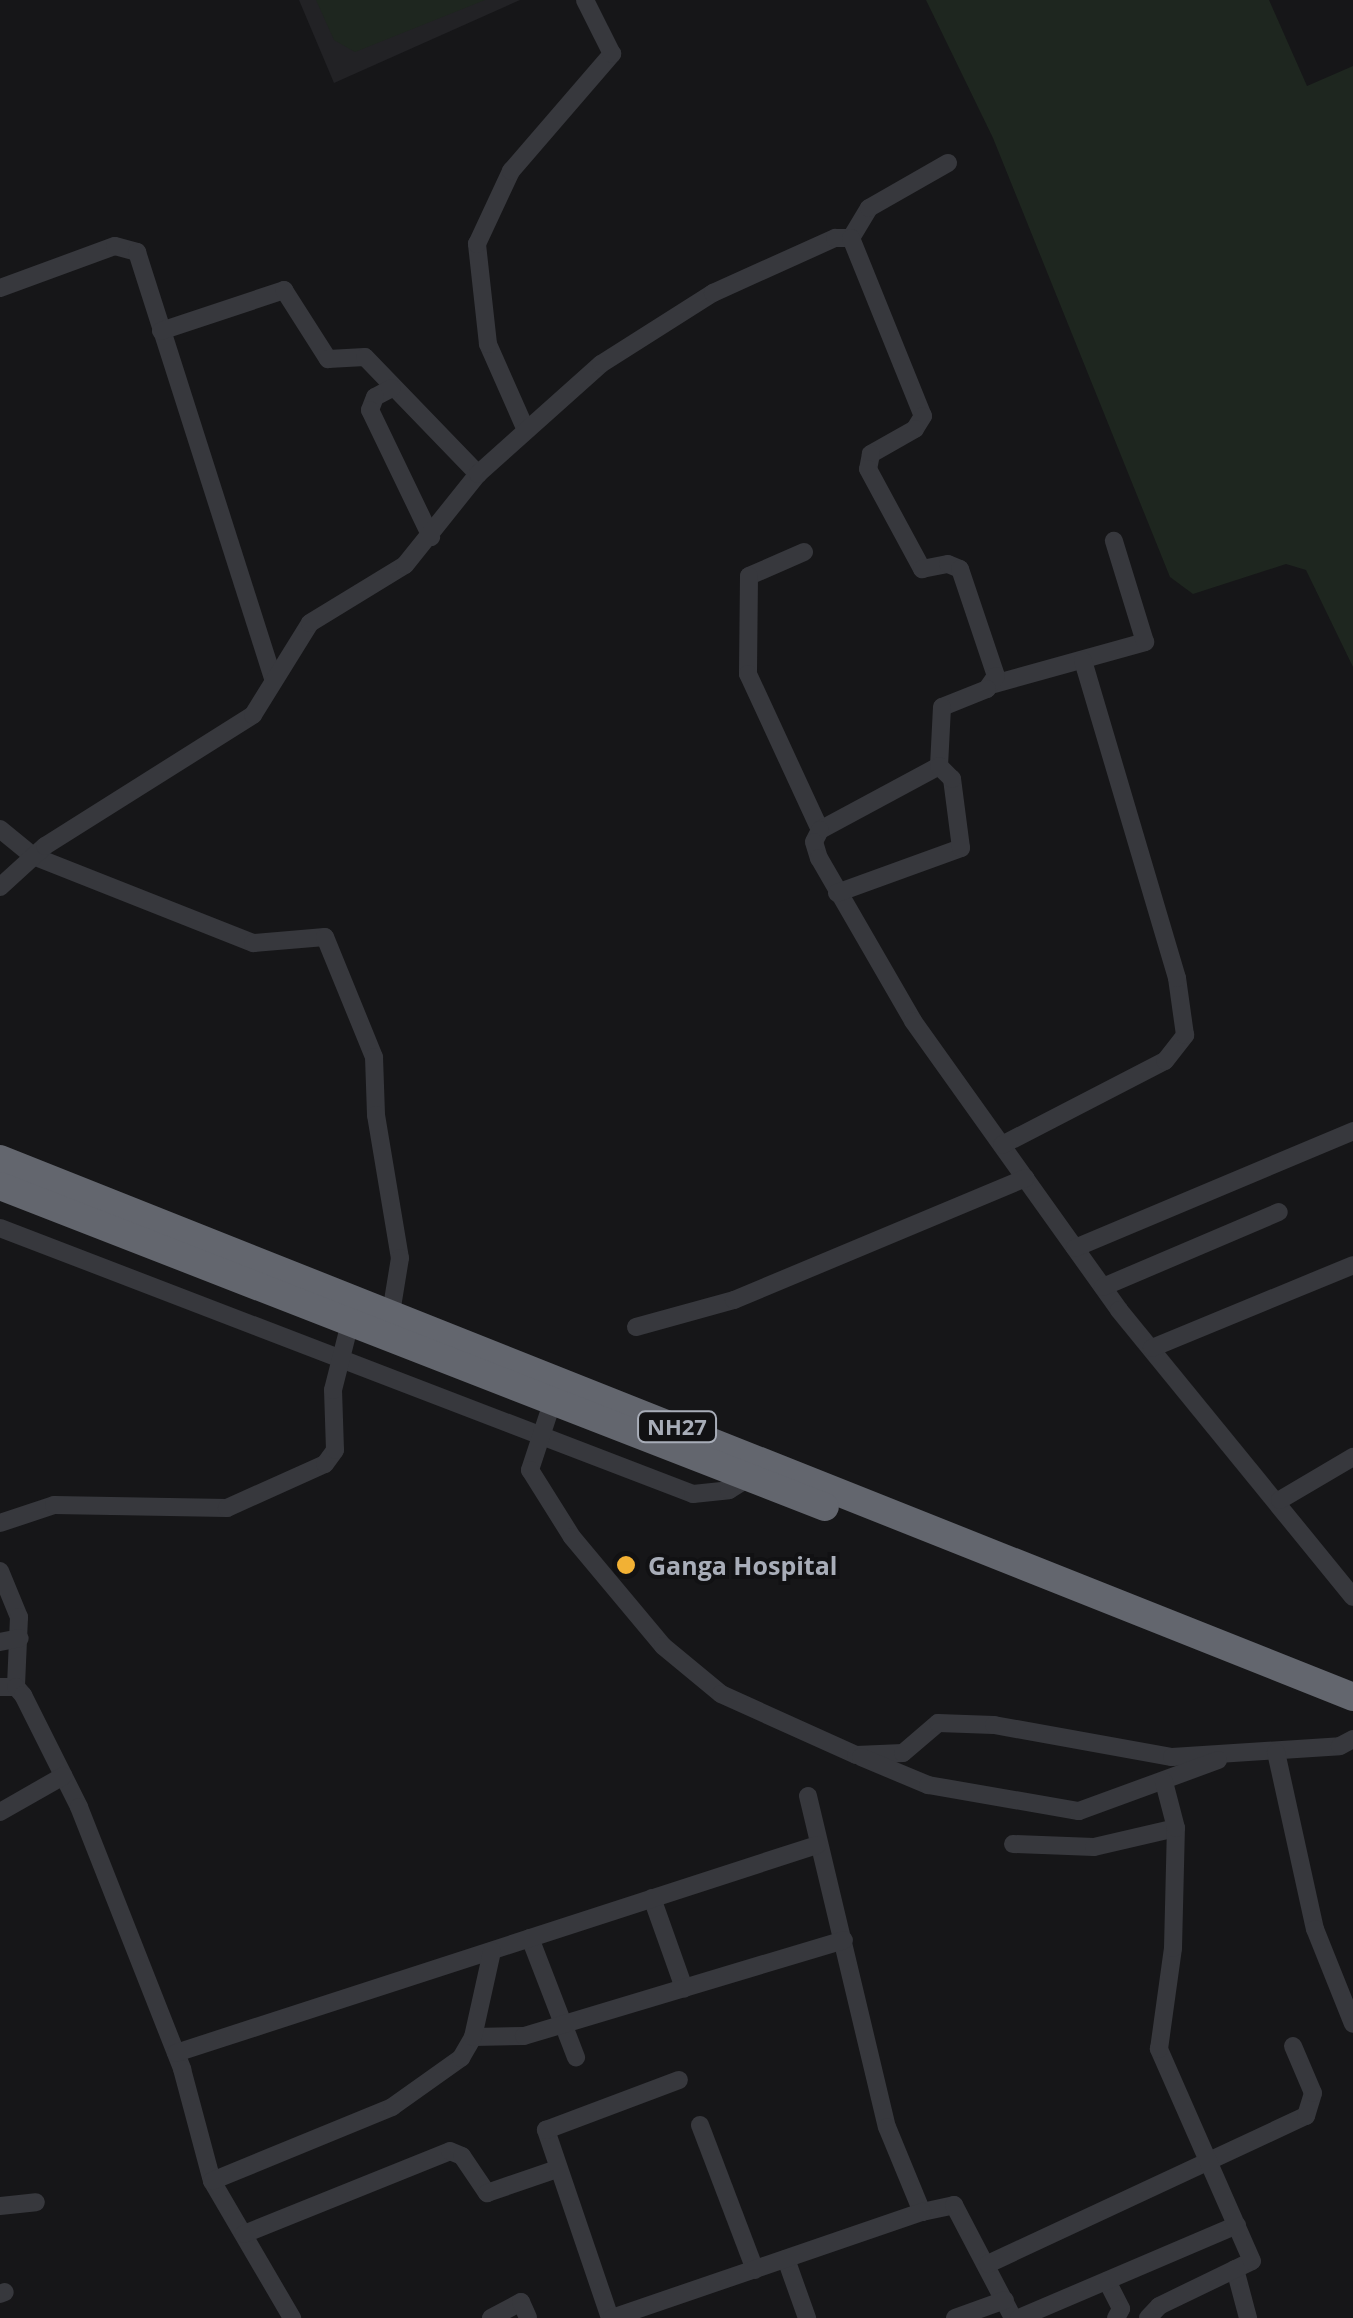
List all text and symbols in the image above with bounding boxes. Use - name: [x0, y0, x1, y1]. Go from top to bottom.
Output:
- road number: NH27: [637, 1410, 717, 1444]
- place label: Ganga Hospital: [648, 1550, 837, 1580]
- marker: Ganga Hospital: [613, 1552, 639, 1578]

